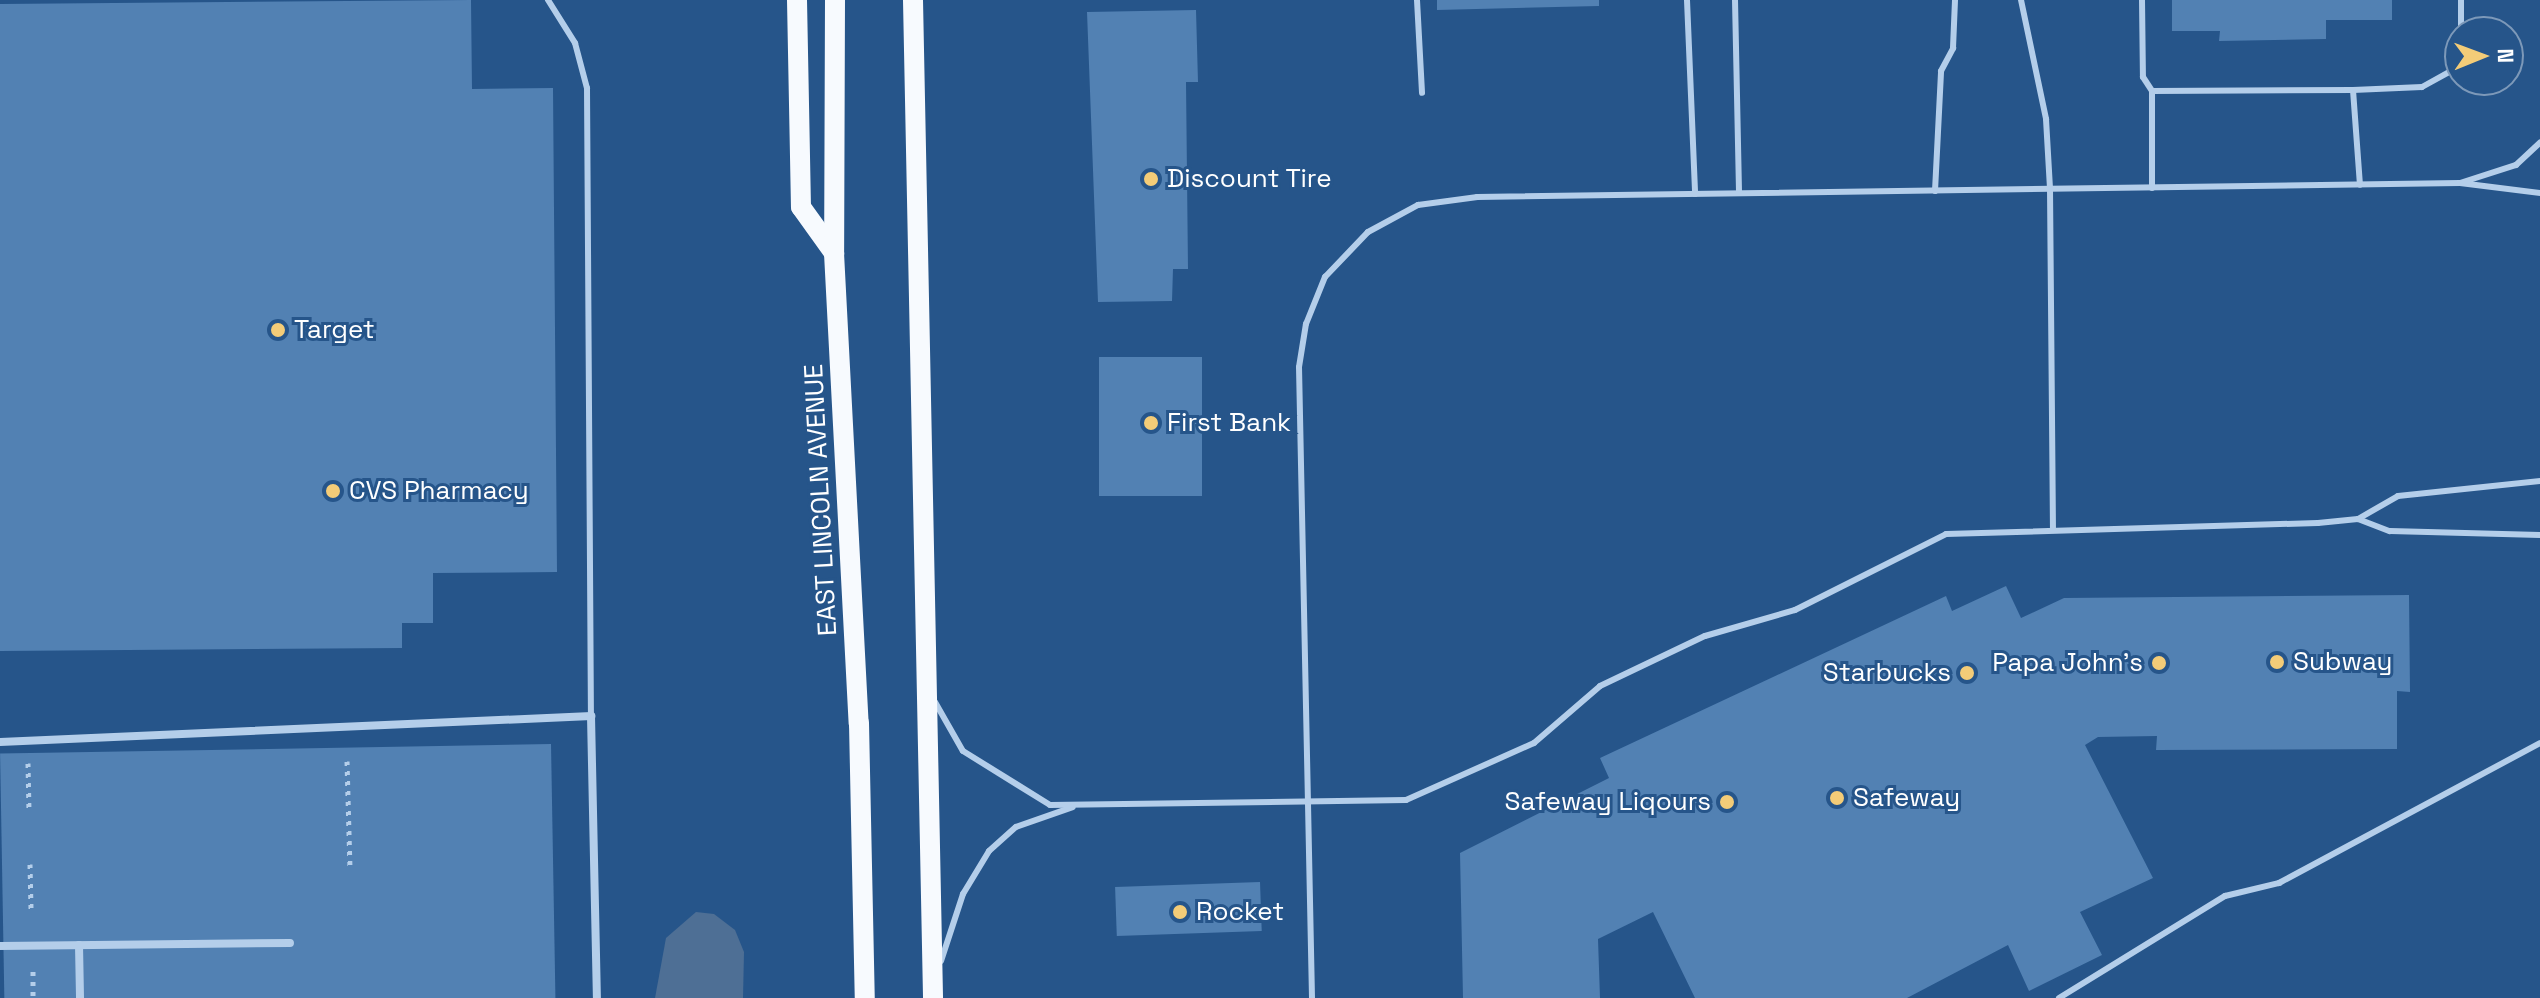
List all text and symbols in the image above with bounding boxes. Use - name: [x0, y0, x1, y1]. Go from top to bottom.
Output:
- north arrow: [2444, 16, 2524, 96]
- text: N: [2492, 48, 2520, 63]
- place label: Discount Tire: [1167, 163, 1332, 195]
- marker: Discount Tire: [1142, 170, 1160, 188]
- place label: Target: [294, 314, 375, 346]
- marker: Target: [269, 321, 287, 339]
- street label: EAST LINCOLN AVENUE: [798, 363, 844, 637]
- place label: First Bank: [1167, 407, 1291, 439]
- marker: First Bank: [1142, 414, 1160, 432]
- place label: CVS Pharmacy: [349, 475, 529, 507]
- marker: CVS Pharmacy: [324, 482, 342, 500]
- place label: Subway: [2293, 646, 2392, 678]
- place label: Papa John's: [1992, 647, 2143, 679]
- marker: Subway: [2268, 653, 2286, 671]
- marker: Papa John's: [2150, 654, 2168, 672]
- place label: Starbucks: [1823, 657, 1951, 689]
- marker: Starbucks: [1958, 664, 1976, 682]
- place label: Safeway: [1853, 782, 1960, 814]
- place label: Safeway Liqours: [1505, 786, 1711, 818]
- marker: Safeway: [1828, 789, 1846, 807]
- marker: Safeway Liqours: [1718, 793, 1736, 811]
- place label: Rocket: [1196, 896, 1284, 928]
- marker: Rocket: [1171, 903, 1189, 921]

